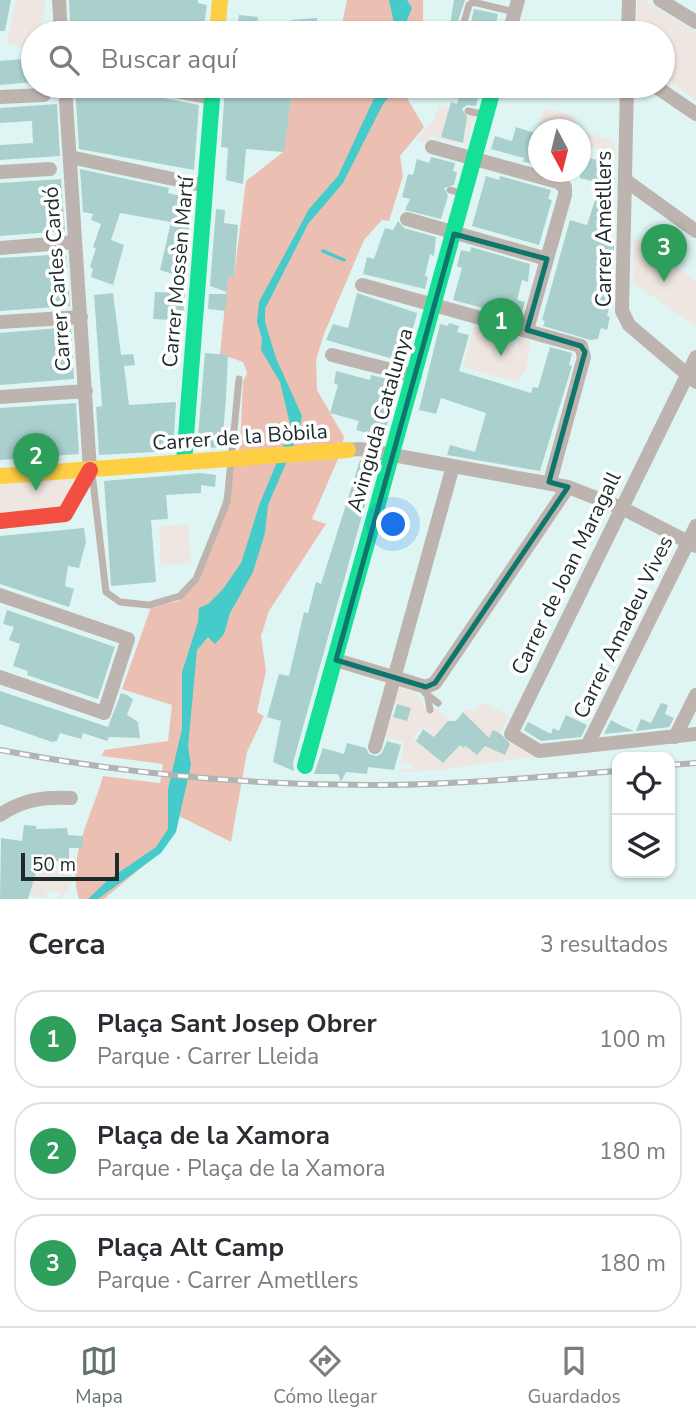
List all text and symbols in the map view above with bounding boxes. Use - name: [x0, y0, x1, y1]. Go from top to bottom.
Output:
- search box: [21, 21, 675, 98]
- icon: search: [45, 41, 83, 79]
- text: Buscar aquí: [101, 42, 237, 77]
- north arrow: [528, 119, 591, 182]
- street label: Carrer Ametllers: [590, 151, 618, 307]
- street label: Carrer Mossèn Martí: [156, 174, 200, 369]
- street label: Carrer Carles Cardó: [37, 186, 77, 372]
- pin: 3: [641, 224, 687, 282]
- pin: 1: [478, 298, 524, 356]
- street label: Avinguda Catalunya: [340, 325, 420, 515]
- street label: Carrer de la Bòbila: [151, 417, 329, 457]
- pin: 2: [13, 433, 59, 491]
- street label: Carrer de Joan Maragall: [505, 466, 628, 679]
- your location: [376, 507, 410, 541]
- street label: Carrer Amadeu Vives: [567, 531, 679, 723]
- map controls: [612, 752, 675, 878]
- button: locate: [612, 752, 675, 815]
- button: layers: [612, 815, 675, 878]
- scale bar: [21, 850, 119, 882]
- text: 50 m: [32, 852, 76, 878]
- text: Cerca: [28, 924, 106, 965]
- text: 3 resultados: [540, 929, 668, 960]
- text: Plaça Sant Josep Obrer: [97, 1006, 377, 1041]
- text: 1: [46, 1024, 60, 1055]
- text: 100 m: [599, 1024, 666, 1055]
- text: Parque · Carrer Lleida: [97, 1041, 319, 1072]
- text: Plaça de la Xamora: [97, 1118, 330, 1153]
- text: 2: [46, 1136, 60, 1167]
- text: 180 m: [599, 1136, 666, 1167]
- text: Parque · Plaça de la Xamora: [97, 1153, 386, 1184]
- text: Plaça Alt Camp: [97, 1230, 284, 1265]
- text: 3: [46, 1248, 60, 1279]
- text: 180 m: [599, 1248, 666, 1279]
- text: Parque · Carrer Ametllers: [97, 1265, 359, 1296]
- tab: Mapa: [75, 1342, 123, 1410]
- tab: Cómo llegar: [273, 1342, 377, 1410]
- tab: Guardados: [528, 1342, 621, 1410]

